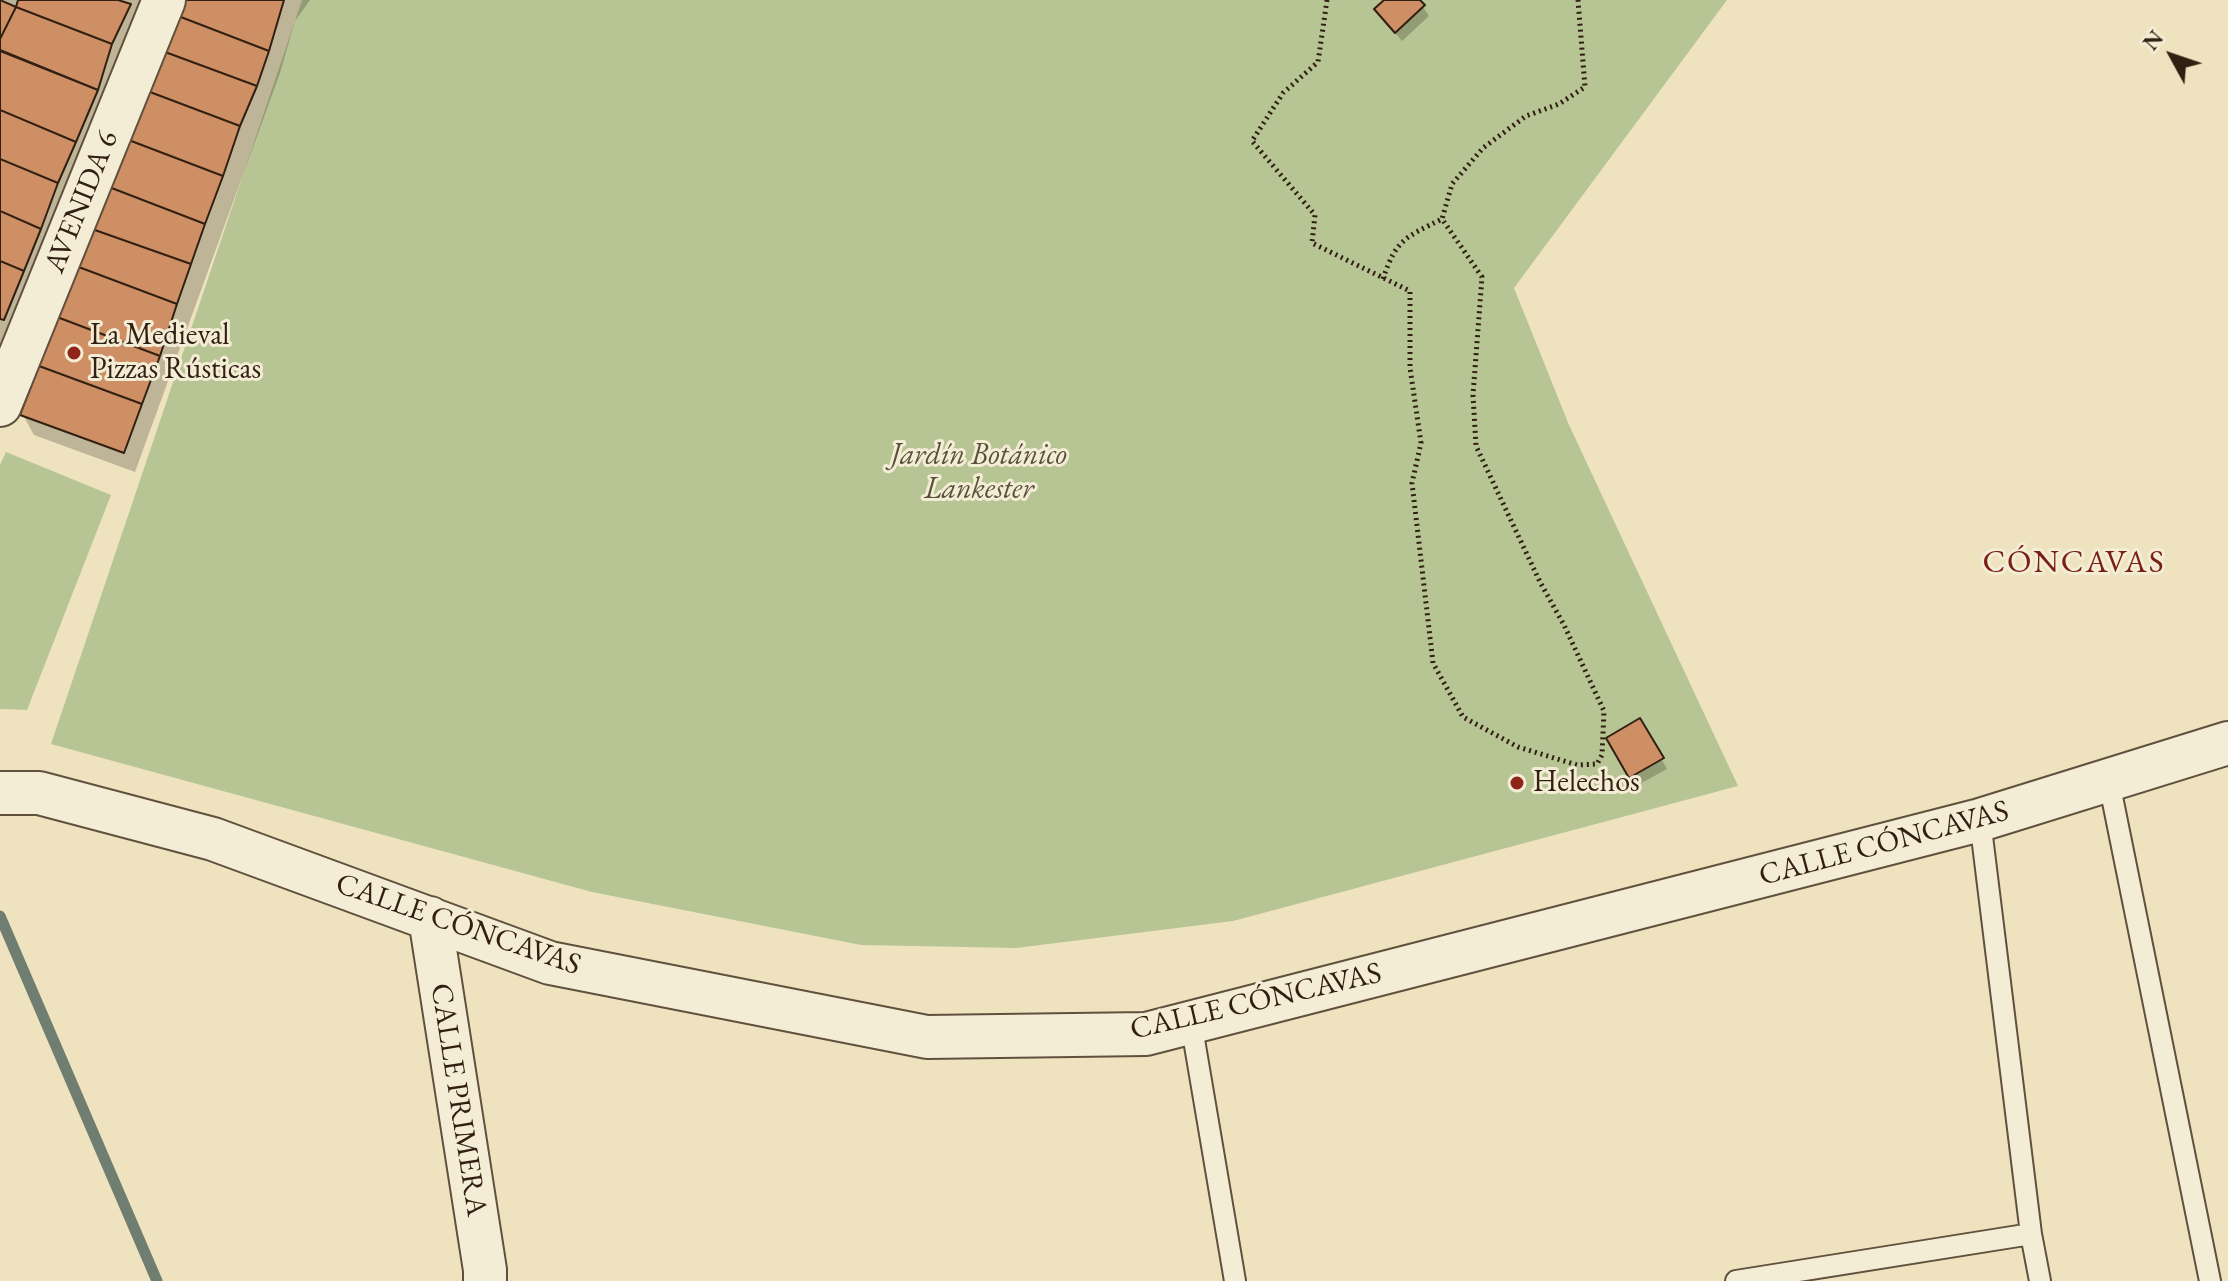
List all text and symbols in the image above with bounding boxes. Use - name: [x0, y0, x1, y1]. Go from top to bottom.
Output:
- north arrow: [2132, 16, 2212, 96]
- text: N: [2136, 24, 2170, 56]
- street label: AVENIDA 6: [37, 125, 127, 279]
- place label: La Medieval Pizzas Rústicas: [90, 318, 261, 388]
- marker: La Medieval Pizzas Rústicas: [65, 344, 83, 362]
- park label: Jardín Botánico Lankester: [891, 438, 1067, 508]
- district label: CÓNCAVAS: [1982, 544, 2166, 582]
- place label: Helechos: [1533, 765, 1640, 801]
- marker: Helechos: [1508, 774, 1526, 792]
- street label: CALLE CÓNCAVAS: [1755, 793, 2013, 895]
- street label: CALLE CÓNCAVAS: [331, 866, 585, 984]
- street label: CALLE CÓNCAVAS: [1127, 956, 1385, 1048]
- street label: CALLE PRIMERA: [422, 981, 494, 1219]

